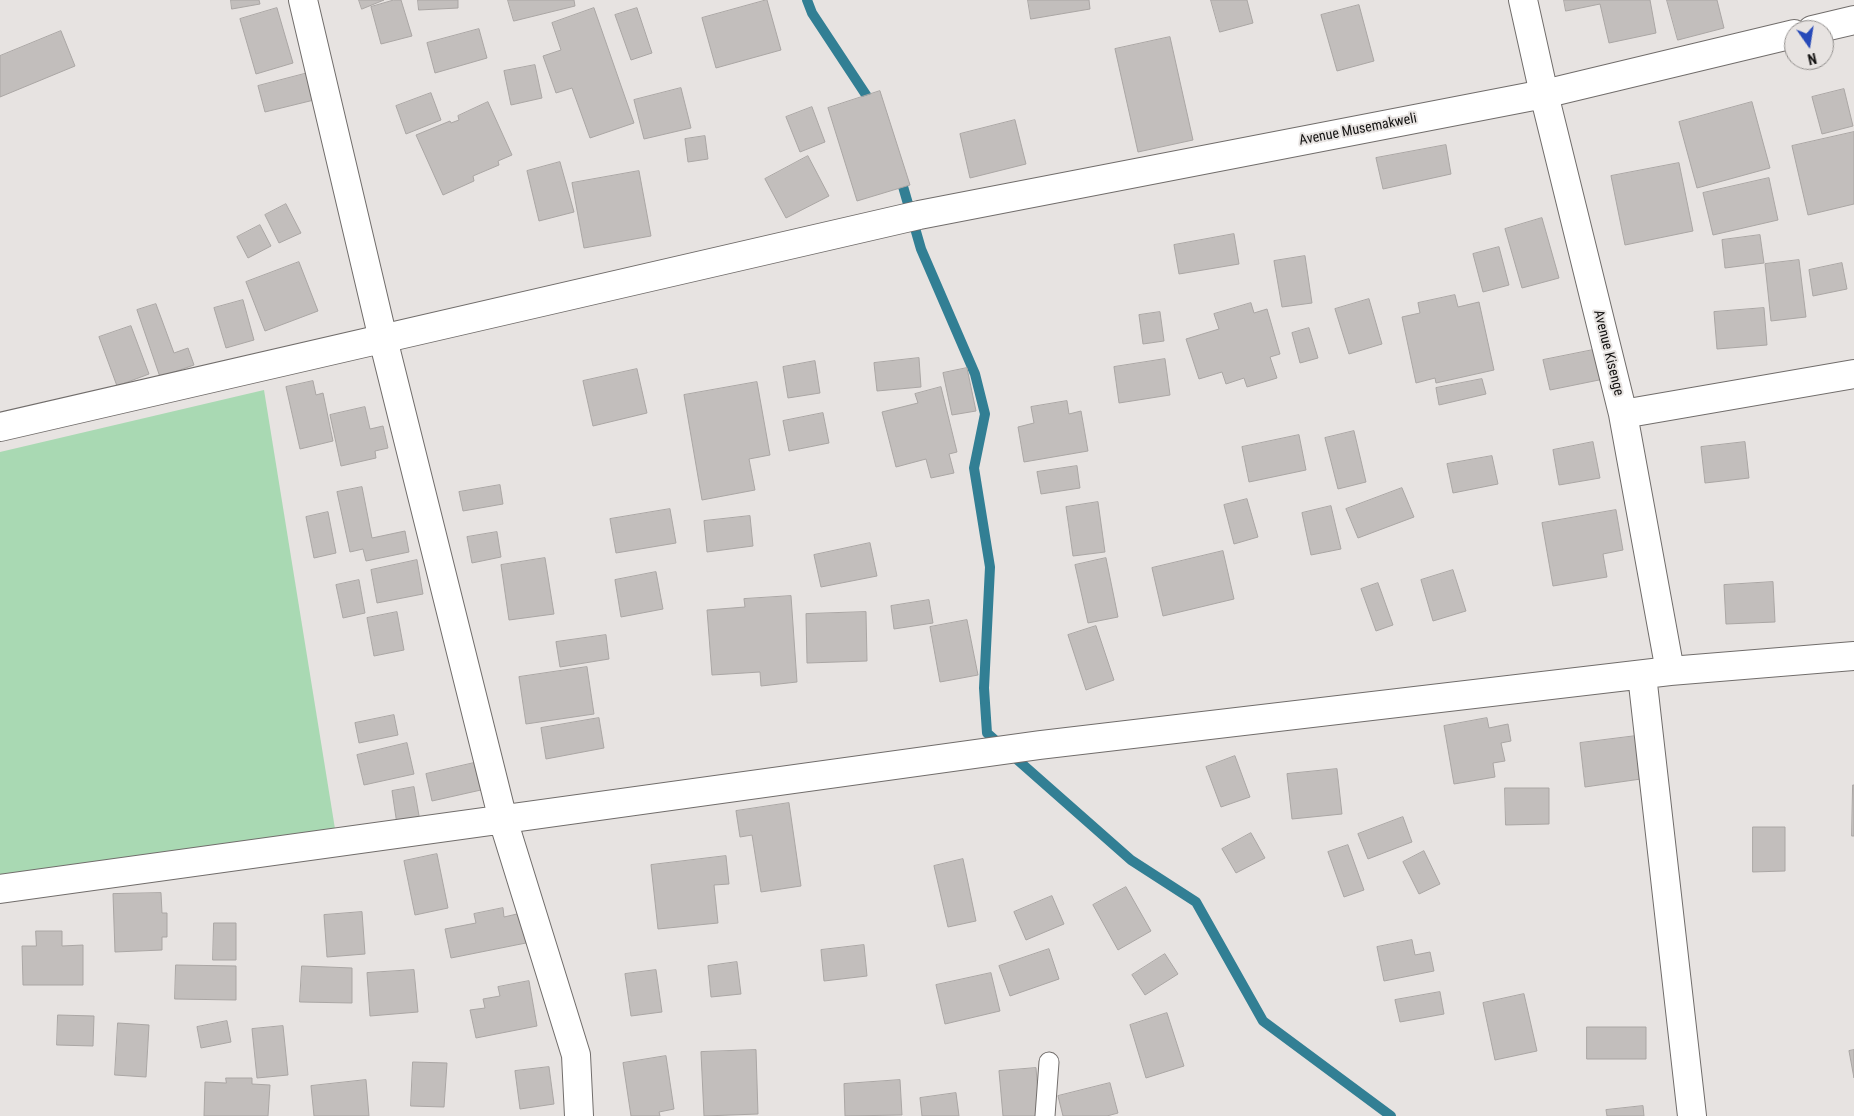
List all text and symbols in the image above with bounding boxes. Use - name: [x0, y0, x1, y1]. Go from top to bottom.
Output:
- north arrow: [1784, 20, 1834, 70]
- text: N: [1806, 50, 1818, 67]
- street label: Avenue Musemakweli: [1298, 110, 1418, 150]
- street label: Avenue Kisenge: [1589, 308, 1627, 398]

